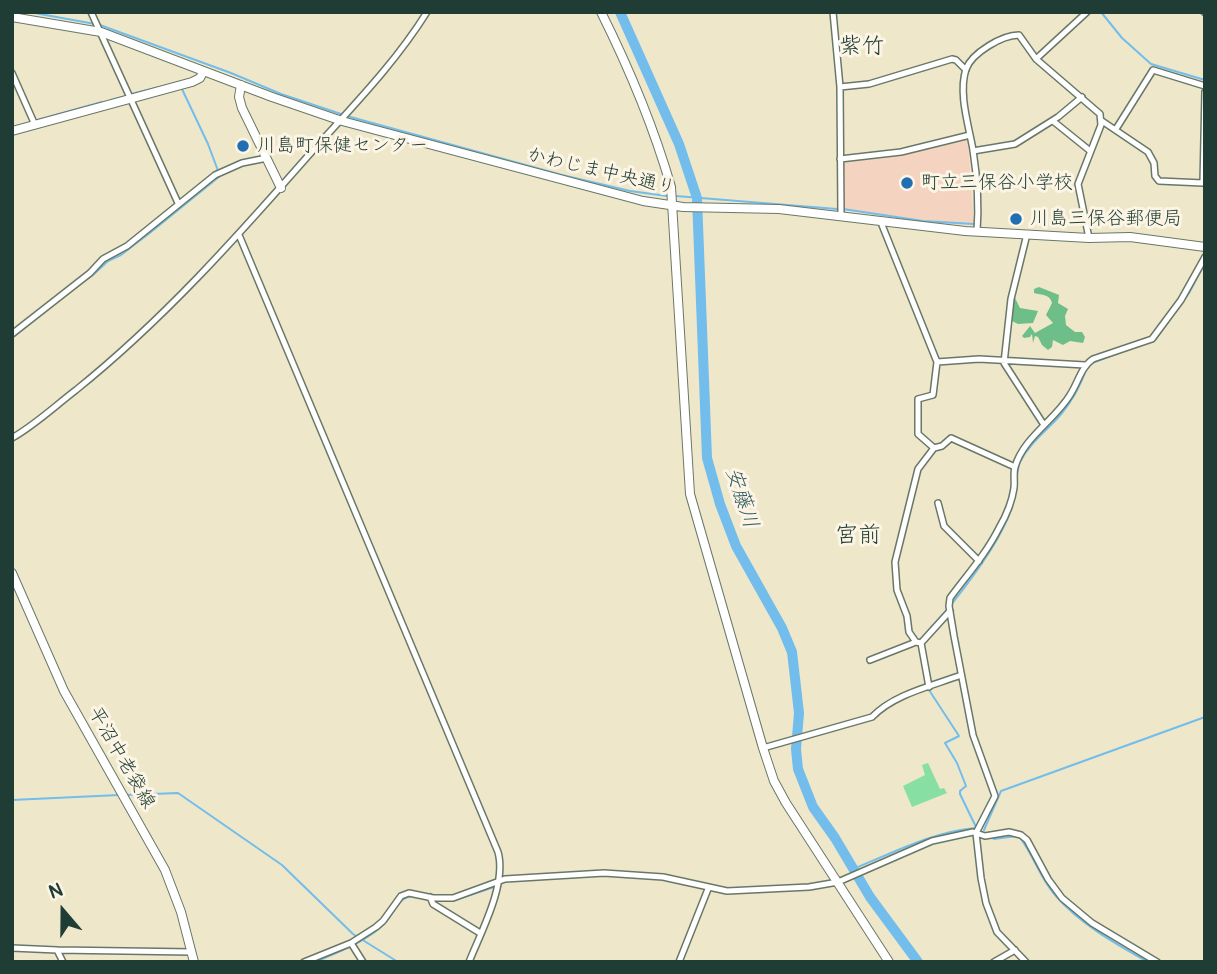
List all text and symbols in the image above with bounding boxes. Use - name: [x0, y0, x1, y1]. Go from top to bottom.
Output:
- district label: 紫竹: [839, 33, 885, 61]
- place label: 川島町保健センター: [257, 135, 428, 157]
- marker: 川島町保健センター: [235, 138, 251, 154]
- street label: かわじま中央通り: [524, 144, 678, 200]
- place label: 町立三保谷小学校: [921, 172, 1073, 194]
- marker: 町立三保谷小学校: [899, 175, 915, 191]
- place label: 川島三保谷郵便局: [1030, 208, 1182, 230]
- marker: 川島三保谷郵便局: [1008, 211, 1024, 227]
- water label: 安藤川: [719, 464, 763, 532]
- district label: 宮前: [835, 522, 881, 550]
- street label: 平沼中老袋線: [83, 703, 159, 813]
- north arrow: [28, 876, 98, 946]
- text: N: [46, 878, 66, 905]

